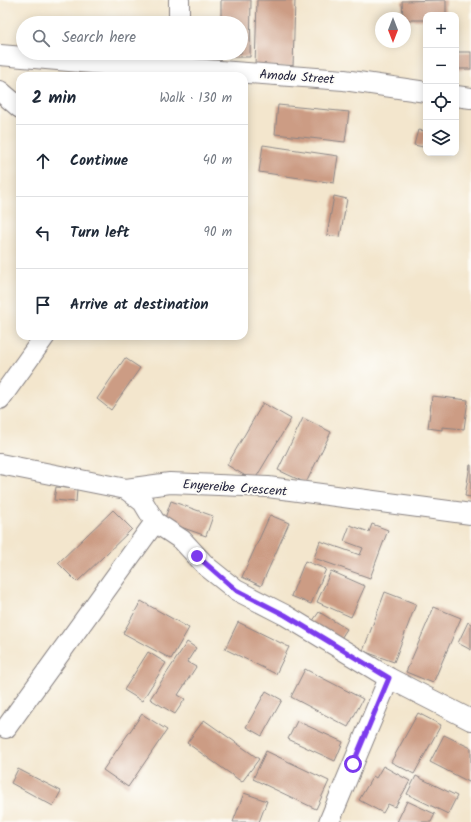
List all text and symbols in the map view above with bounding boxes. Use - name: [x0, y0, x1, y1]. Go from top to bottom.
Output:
- north arrow: [375, 12, 411, 48]
- map controls: [423, 12, 459, 156]
- button: +: [423, 12, 459, 48]
- search box: [16, 16, 248, 60]
- text: Search here: [62, 26, 136, 50]
- icon: search: [30, 27, 52, 49]
- button: −: [423, 48, 459, 84]
- street label: Amodu Street: [259, 64, 336, 91]
- button: locate: [423, 84, 459, 120]
- text: 2 min: [32, 85, 76, 112]
- text: Walk · 130 m: [159, 88, 232, 109]
- button: layers: [423, 120, 459, 156]
- text: Continue: [70, 149, 128, 173]
- icon: ahead: [32, 150, 54, 172]
- text: 40 m: [203, 150, 232, 171]
- text: Turn left: [70, 221, 130, 245]
- icon: left: [32, 222, 54, 244]
- text: 90 m: [204, 222, 232, 243]
- text: Arrive at destination: [70, 293, 209, 317]
- icon: arrive: [32, 294, 54, 316]
- street label: Enyereibe Crescent: [182, 474, 289, 503]
- route end: [188, 547, 206, 565]
- route start: [344, 755, 362, 773]

